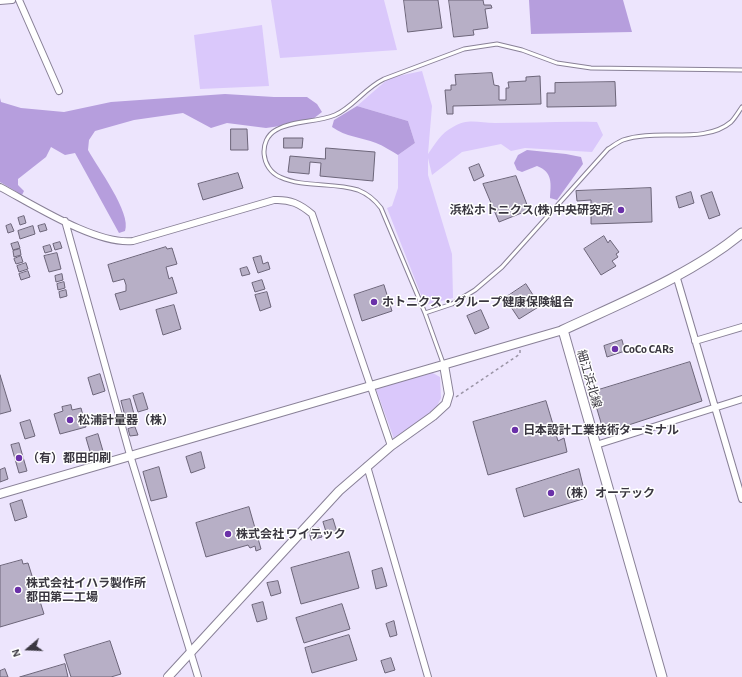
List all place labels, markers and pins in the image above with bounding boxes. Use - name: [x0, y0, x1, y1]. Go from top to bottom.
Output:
- place label: 浜松ホトニクス(株)中央研究所: [450, 203, 613, 217]
- marker: 浜松ホトニクス(株)中央研究所: [616, 205, 626, 215]
- place label: ホトニクス・グループ健康保険組合: [382, 295, 574, 309]
- marker: ホトニクス・グループ健康保険組合: [369, 297, 379, 307]
- place label: CoCo CARs: [623, 342, 674, 356]
- marker: CoCo CARs: [610, 344, 620, 354]
- place label: 松浦計量器（株）: [78, 413, 174, 427]
- marker: 松浦計量器（株）: [65, 415, 75, 425]
- place label: 日本設計工業技術ターミナル: [523, 423, 679, 437]
- marker: 日本設計工業技術ターミナル: [510, 425, 520, 435]
- place label: （有）都田印刷: [27, 451, 111, 465]
- marker: （有）都田印刷: [14, 453, 24, 463]
- place label: （株）オーテック: [559, 486, 655, 500]
- marker: （株）オーテック: [546, 488, 556, 498]
- place label: 株式会社 ワイテック: [236, 527, 346, 541]
- marker: 株式会社 ワイテック: [223, 529, 233, 539]
- place label: 株式会社イハラ製作所 都田第二工場: [26, 576, 146, 604]
- marker: 株式会社イハラ製作所 都田第二工場: [13, 585, 23, 595]

